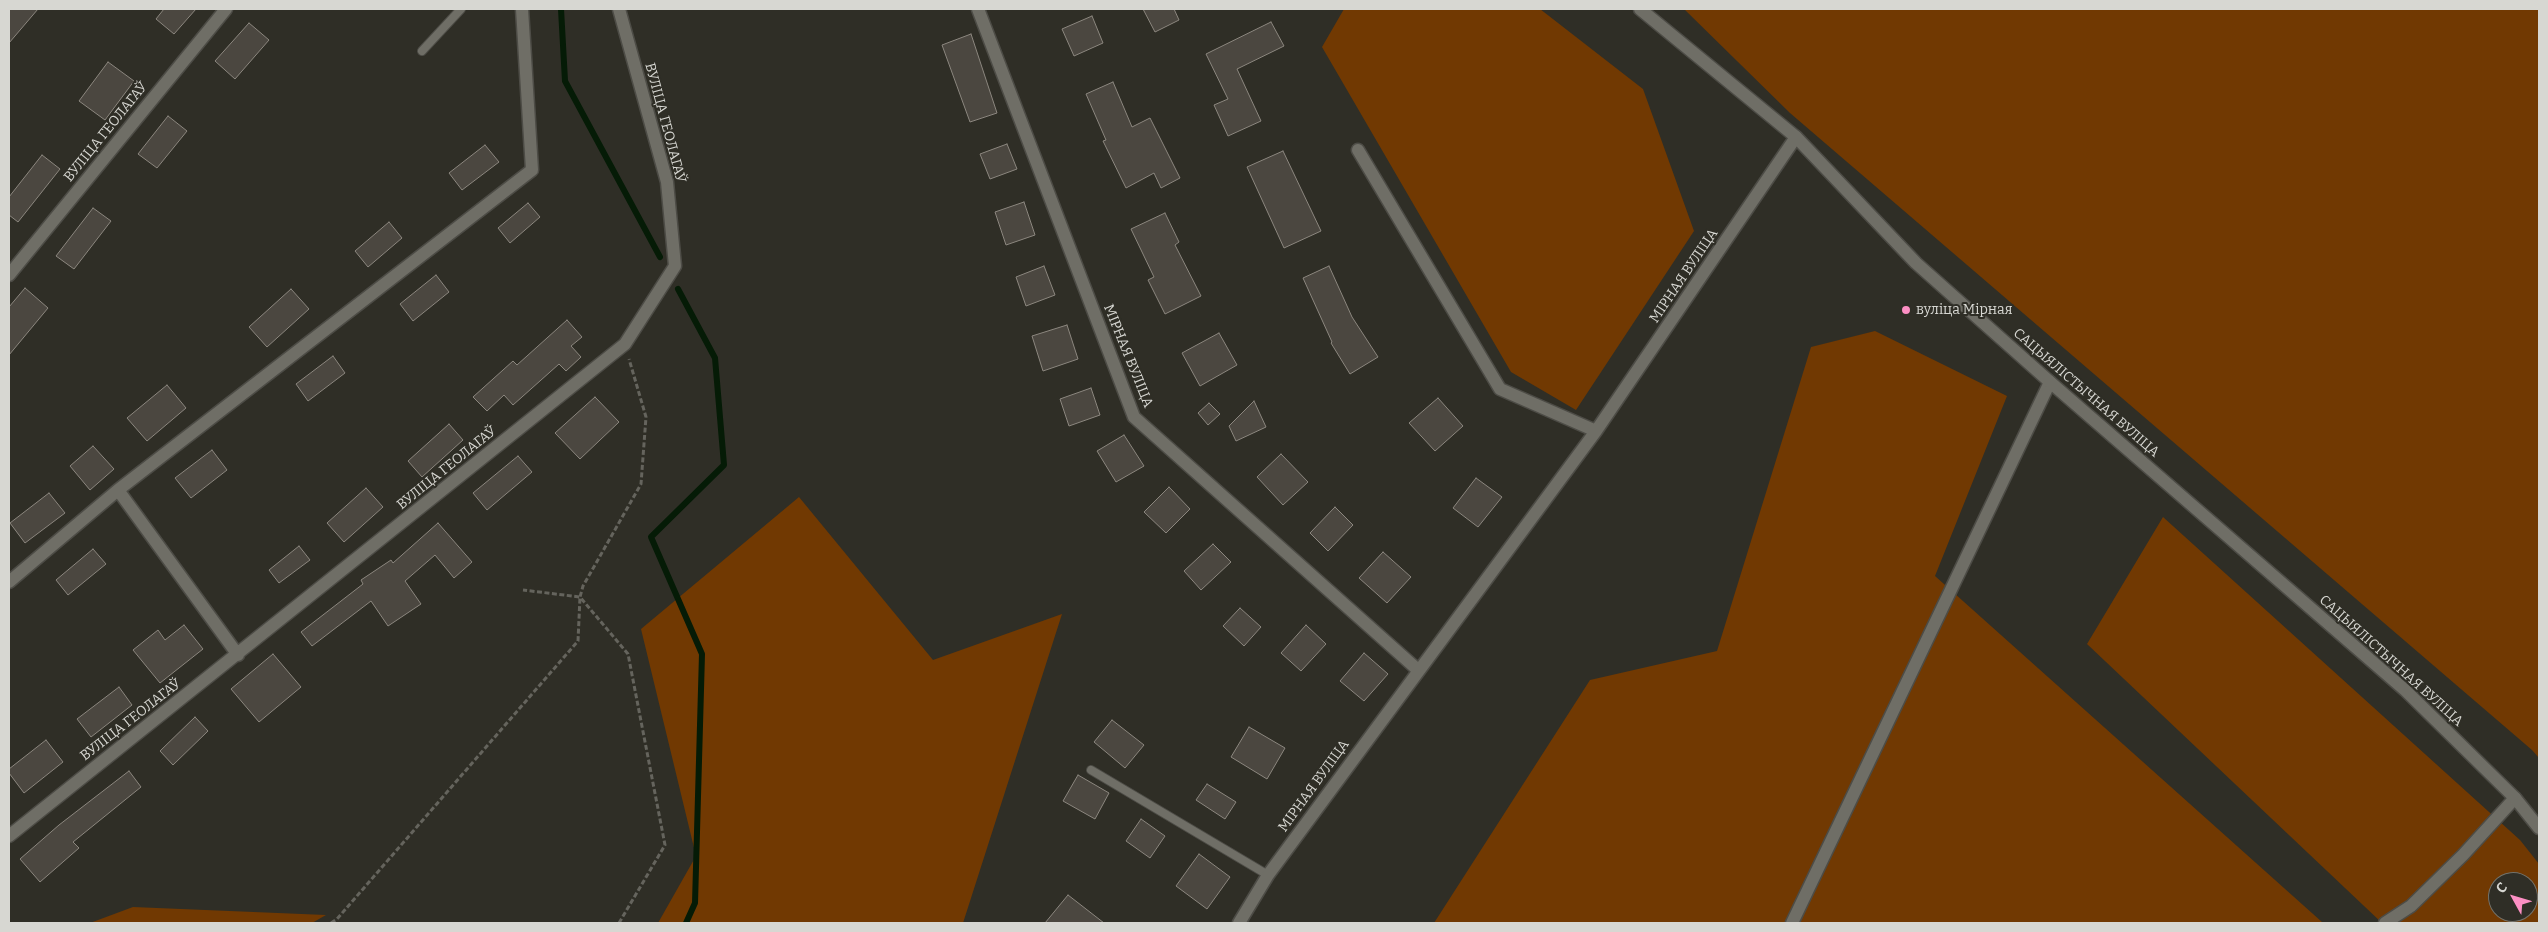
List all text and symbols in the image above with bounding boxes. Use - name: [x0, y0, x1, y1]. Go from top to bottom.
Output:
- street label: ВУЛІЦА ГЕОЛАГАЎ: [641, 61, 689, 185]
- street label: ВУЛІЦА ГЕОЛАГАЎ: [61, 79, 151, 185]
- street label: МІРНАЯ ВУЛІЦА: [1646, 226, 1722, 326]
- street label: МІРНАЯ ВУЛІЦА: [1100, 302, 1156, 410]
- place label: вуліца Мірная: [1916, 302, 2012, 318]
- marker: вуліца Мірная: [1900, 304, 1912, 316]
- street label: САЦЫЯЛІСТЫЧНАЯ ВУЛІЦА: [2010, 325, 2162, 461]
- street label: ВУЛІЦА ГЕОЛАГАЎ: [394, 423, 500, 513]
- street label: САЦЫЯЛІСТЫЧНАЯ ВУЛІЦА: [2316, 592, 2466, 730]
- street label: ВУЛІЦА ГЕОЛАГАЎ: [77, 675, 185, 765]
- street label: МІРНАЯ ВУЛІЦА: [1275, 737, 1353, 835]
- north arrow: [2488, 872, 2538, 922]
- text: С: [2492, 879, 2511, 897]

